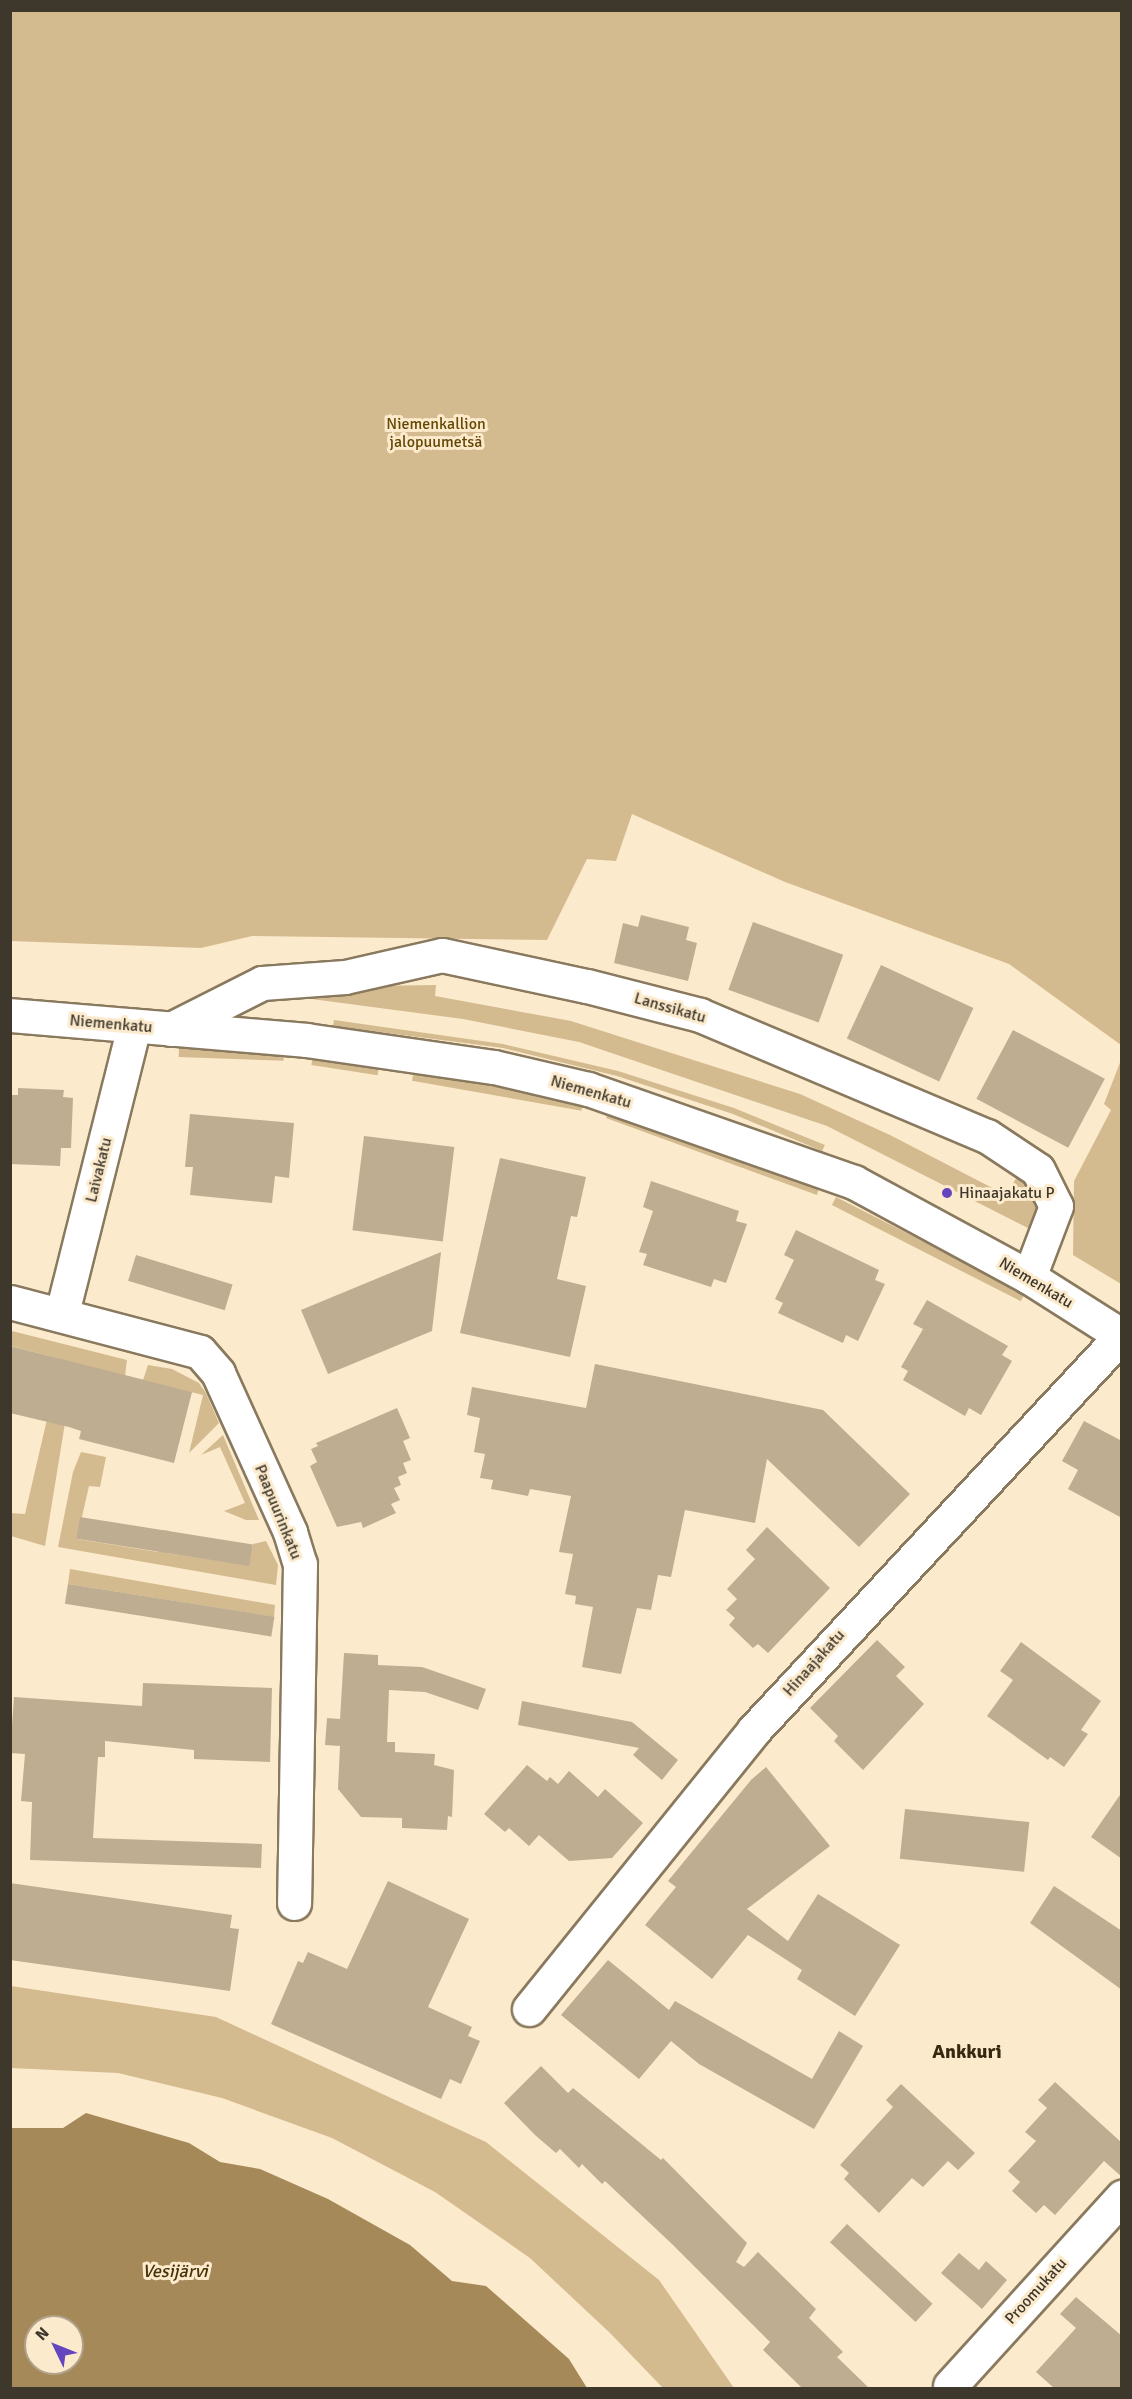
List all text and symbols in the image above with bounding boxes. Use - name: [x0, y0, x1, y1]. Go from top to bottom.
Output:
- park label: Niemenkallion jalopuumetsä: [386, 414, 486, 452]
- street label: Lanssikatu: [632, 989, 708, 1027]
- street label: Niemenkatu: [69, 1011, 153, 1037]
- street label: Niemenkatu: [548, 1071, 634, 1113]
- street label: Laivakatu: [82, 1136, 116, 1204]
- place label: Hinaajakatu P: [959, 1183, 1055, 1203]
- marker: Hinaajakatu P: [940, 1186, 954, 1200]
- street label: Niemenkatu: [995, 1253, 1077, 1313]
- street label: Paapuurinkatu: [250, 1462, 306, 1562]
- street label: Hinaajakatu: [779, 1626, 849, 1700]
- district label: Ankkuri: [932, 2039, 1002, 2063]
- street label: Proomukatu: [1001, 2254, 1071, 2328]
- water label: Vesijärvi: [142, 2260, 208, 2282]
- north arrow: [24, 2315, 84, 2375]
- text: N: [31, 2323, 53, 2345]

